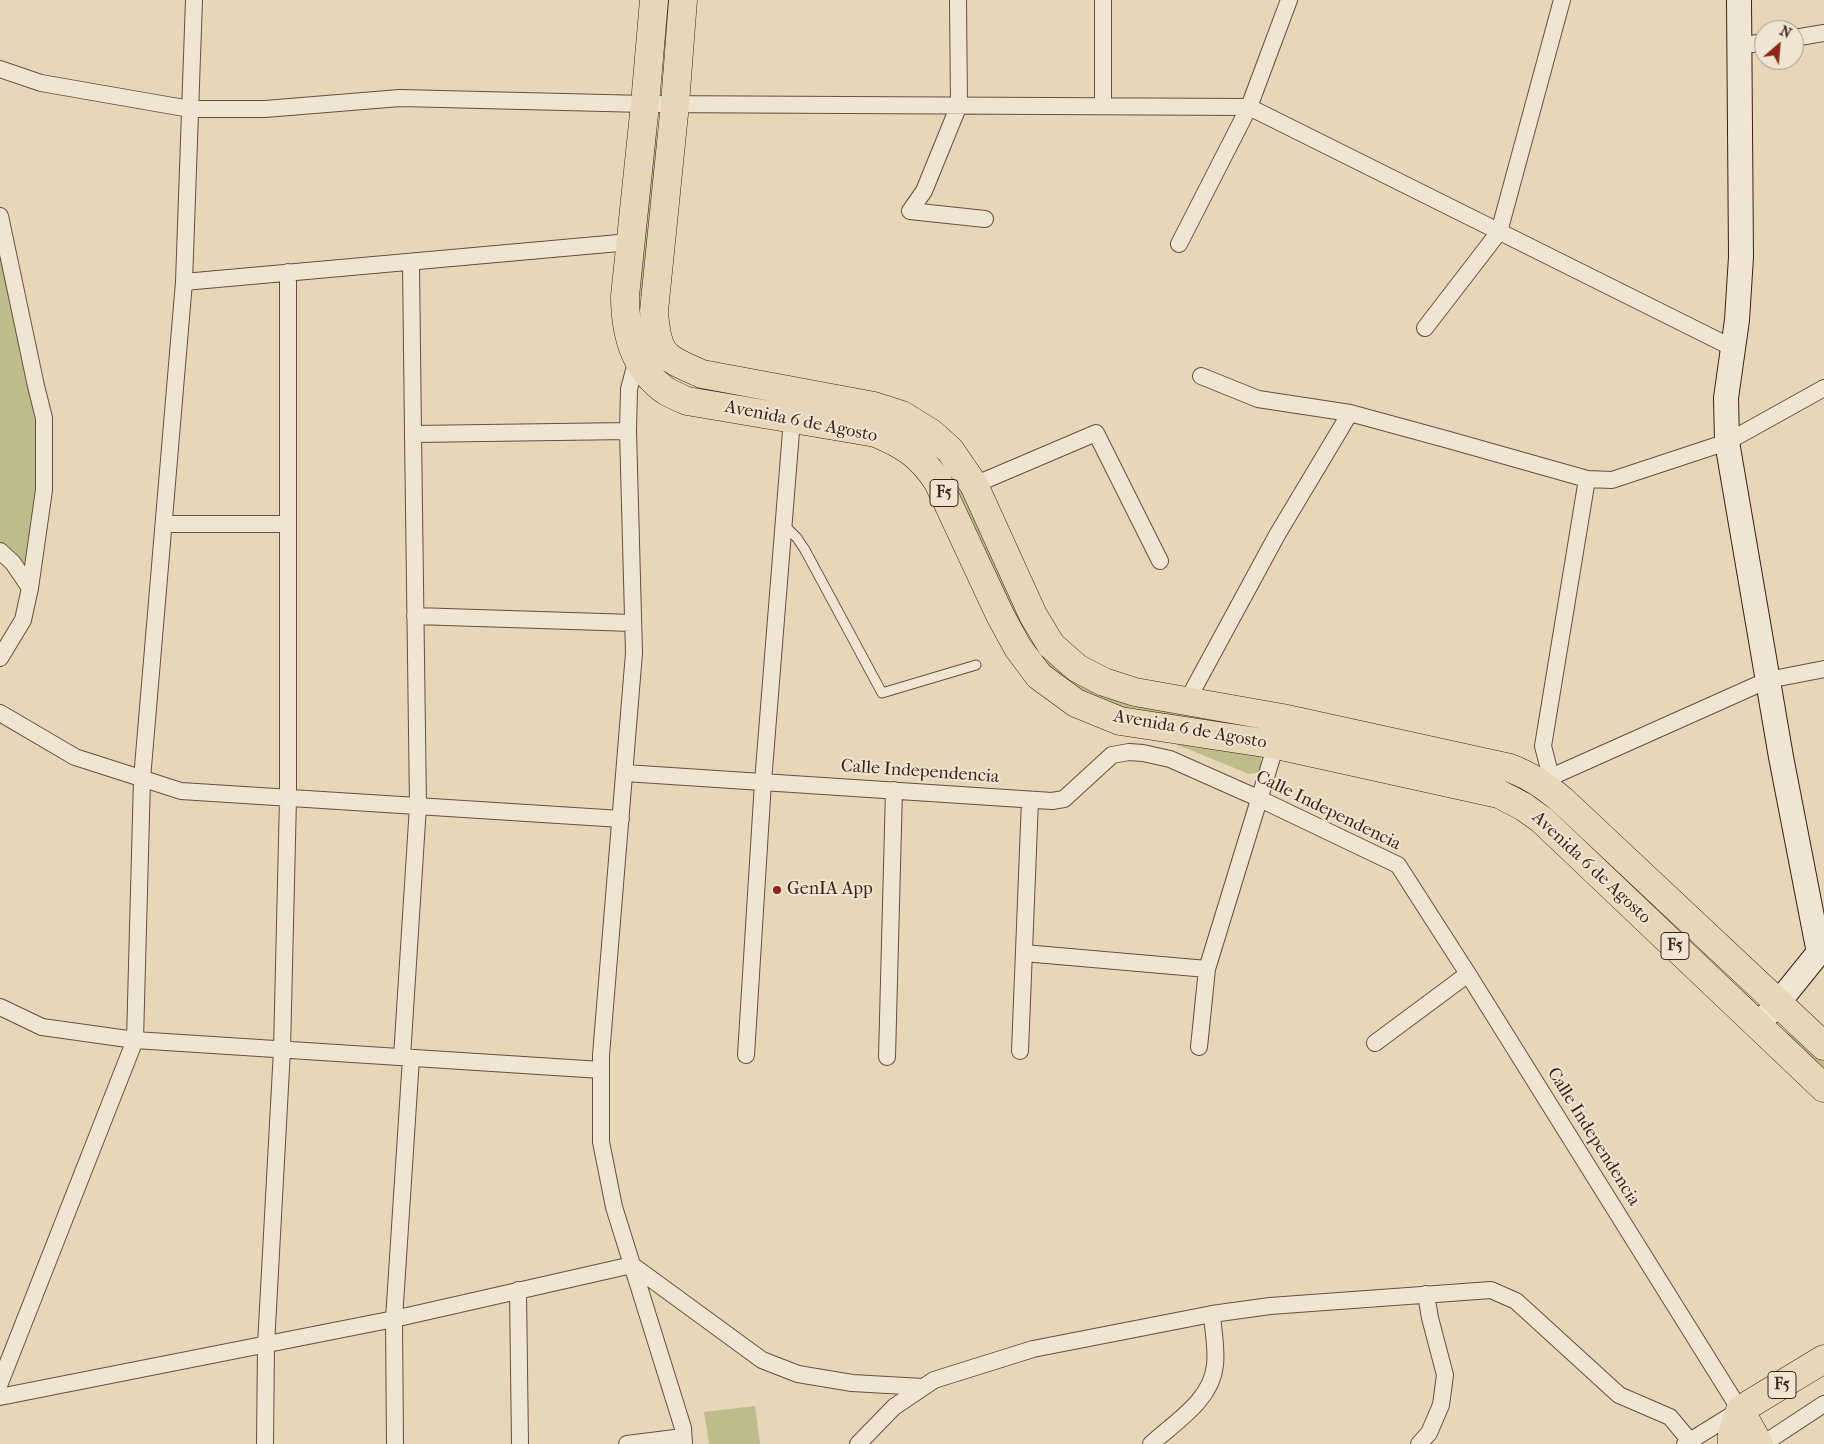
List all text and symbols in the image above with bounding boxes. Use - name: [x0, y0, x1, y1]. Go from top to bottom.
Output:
- north arrow: [1754, 20, 1804, 70]
- text: N: [1777, 22, 1794, 42]
- street label: Avenida 6 de Agosto: [723, 397, 879, 447]
- road number: F5: [930, 479, 958, 506]
- street label: Avenida 6 de Agosto: [1112, 706, 1268, 754]
- street label: Calle Independencia: [840, 756, 1000, 788]
- street label: Calle Independencia: [1252, 766, 1404, 856]
- street label: Avenida 6 de Agosto: [1527, 807, 1655, 929]
- place label: GenIA App: [787, 879, 873, 901]
- marker: GenIA App: [771, 884, 783, 896]
- road number: F5: [1661, 932, 1689, 959]
- street label: Calle Independencia: [1542, 1064, 1644, 1210]
- road number: F5: [1768, 1372, 1796, 1398]

